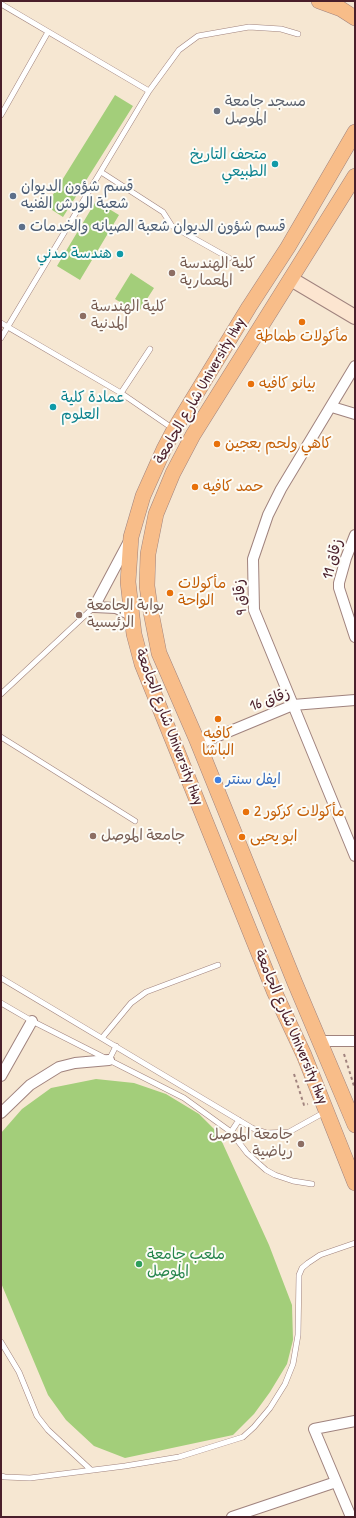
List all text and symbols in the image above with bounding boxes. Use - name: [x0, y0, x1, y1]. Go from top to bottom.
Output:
- place label: مسجد جامعة الموصل: [225, 93, 306, 128]
- marker: مسجد جامعة الموصل: [212, 106, 222, 116]
- place label: متحف التاريخ الطبيعي: [190, 146, 267, 181]
- marker: متحف التاريخ الطبيعي: [270, 159, 280, 169]
- place label: قسم شؤون الديوان شعبة الورش الفنيه: [21, 178, 133, 213]
- marker: قسم شؤون الديوان شعبة الورش الفنيه: [8, 191, 18, 201]
- place label: قسم شؤون الديوان شعبة الصيانه والخدمات: [30, 218, 286, 236]
- marker: قسم شؤون الديوان شعبة الصيانه والخدمات: [17, 222, 27, 232]
- place label: هندسة مدني: [36, 245, 112, 263]
- marker: هندسة مدني: [115, 249, 125, 259]
- place label: كلية الهندسة المعمارية: [180, 255, 255, 290]
- marker: كلية الهندسة المعمارية: [167, 268, 177, 278]
- place label: كلية الهندسة المدنية: [91, 298, 166, 333]
- marker: كلية الهندسة المدنية: [78, 311, 88, 321]
- street label: شارع الجامعة University Hwy: [151, 314, 249, 468]
- marker: مأكولات طماطة: [297, 317, 307, 327]
- place label: مأكولات طماطة: [256, 328, 348, 346]
- place label: بيانو كافيه: [259, 375, 316, 393]
- marker: بيانو كافيه: [246, 379, 256, 389]
- place label: عمادة كلية العلوم: [61, 389, 125, 424]
- marker: عمادة كلية العلوم: [48, 402, 58, 412]
- place label: كاهي ولحم بعجين: [225, 435, 332, 453]
- marker: كاهي ولحم بعجين: [212, 439, 222, 449]
- place label: حمد كافيه: [203, 478, 263, 496]
- marker: حمد كافيه: [190, 482, 200, 492]
- street label: زقاق 11: [319, 537, 347, 581]
- place label: مأكولات الواحة: [178, 575, 226, 610]
- street label: زقاق 9: [230, 578, 252, 616]
- marker: مأكولات الواحة: [165, 588, 175, 598]
- place label: بوابة الجامعة الرئيسية: [87, 597, 164, 632]
- marker: بوابة الجامعة الرئيسية: [74, 610, 84, 620]
- street label: شارع الجامعة University Hwy: [131, 646, 207, 808]
- street label: زقاق 16: [247, 684, 293, 716]
- marker: كافيه الباشا: [213, 714, 223, 724]
- place label: كافيه الباشا: [202, 725, 234, 760]
- place label: ايفل سنتر: [226, 771, 281, 789]
- marker: ايفل سنتر: [213, 775, 223, 785]
- place label: مأكولات كركور 2: [254, 803, 345, 821]
- marker: مأكولات كركور 2: [241, 807, 251, 817]
- place label: جامعة الموصل: [101, 827, 185, 845]
- place label: ابو يحيى: [250, 828, 297, 846]
- marker: جامعة الموصل: [88, 831, 98, 841]
- marker: ابو يحيى: [237, 832, 247, 842]
- street label: شارع الجامعة University Hwy: [250, 947, 332, 1107]
- place label: جامعة الموصل رياضية: [209, 1126, 293, 1161]
- marker: جامعة الموصل رياضية: [296, 1139, 306, 1149]
- place label: ملعب جامعة الموصل: [147, 1246, 225, 1281]
- marker: ملعب جامعة الموصل: [134, 1259, 144, 1269]

